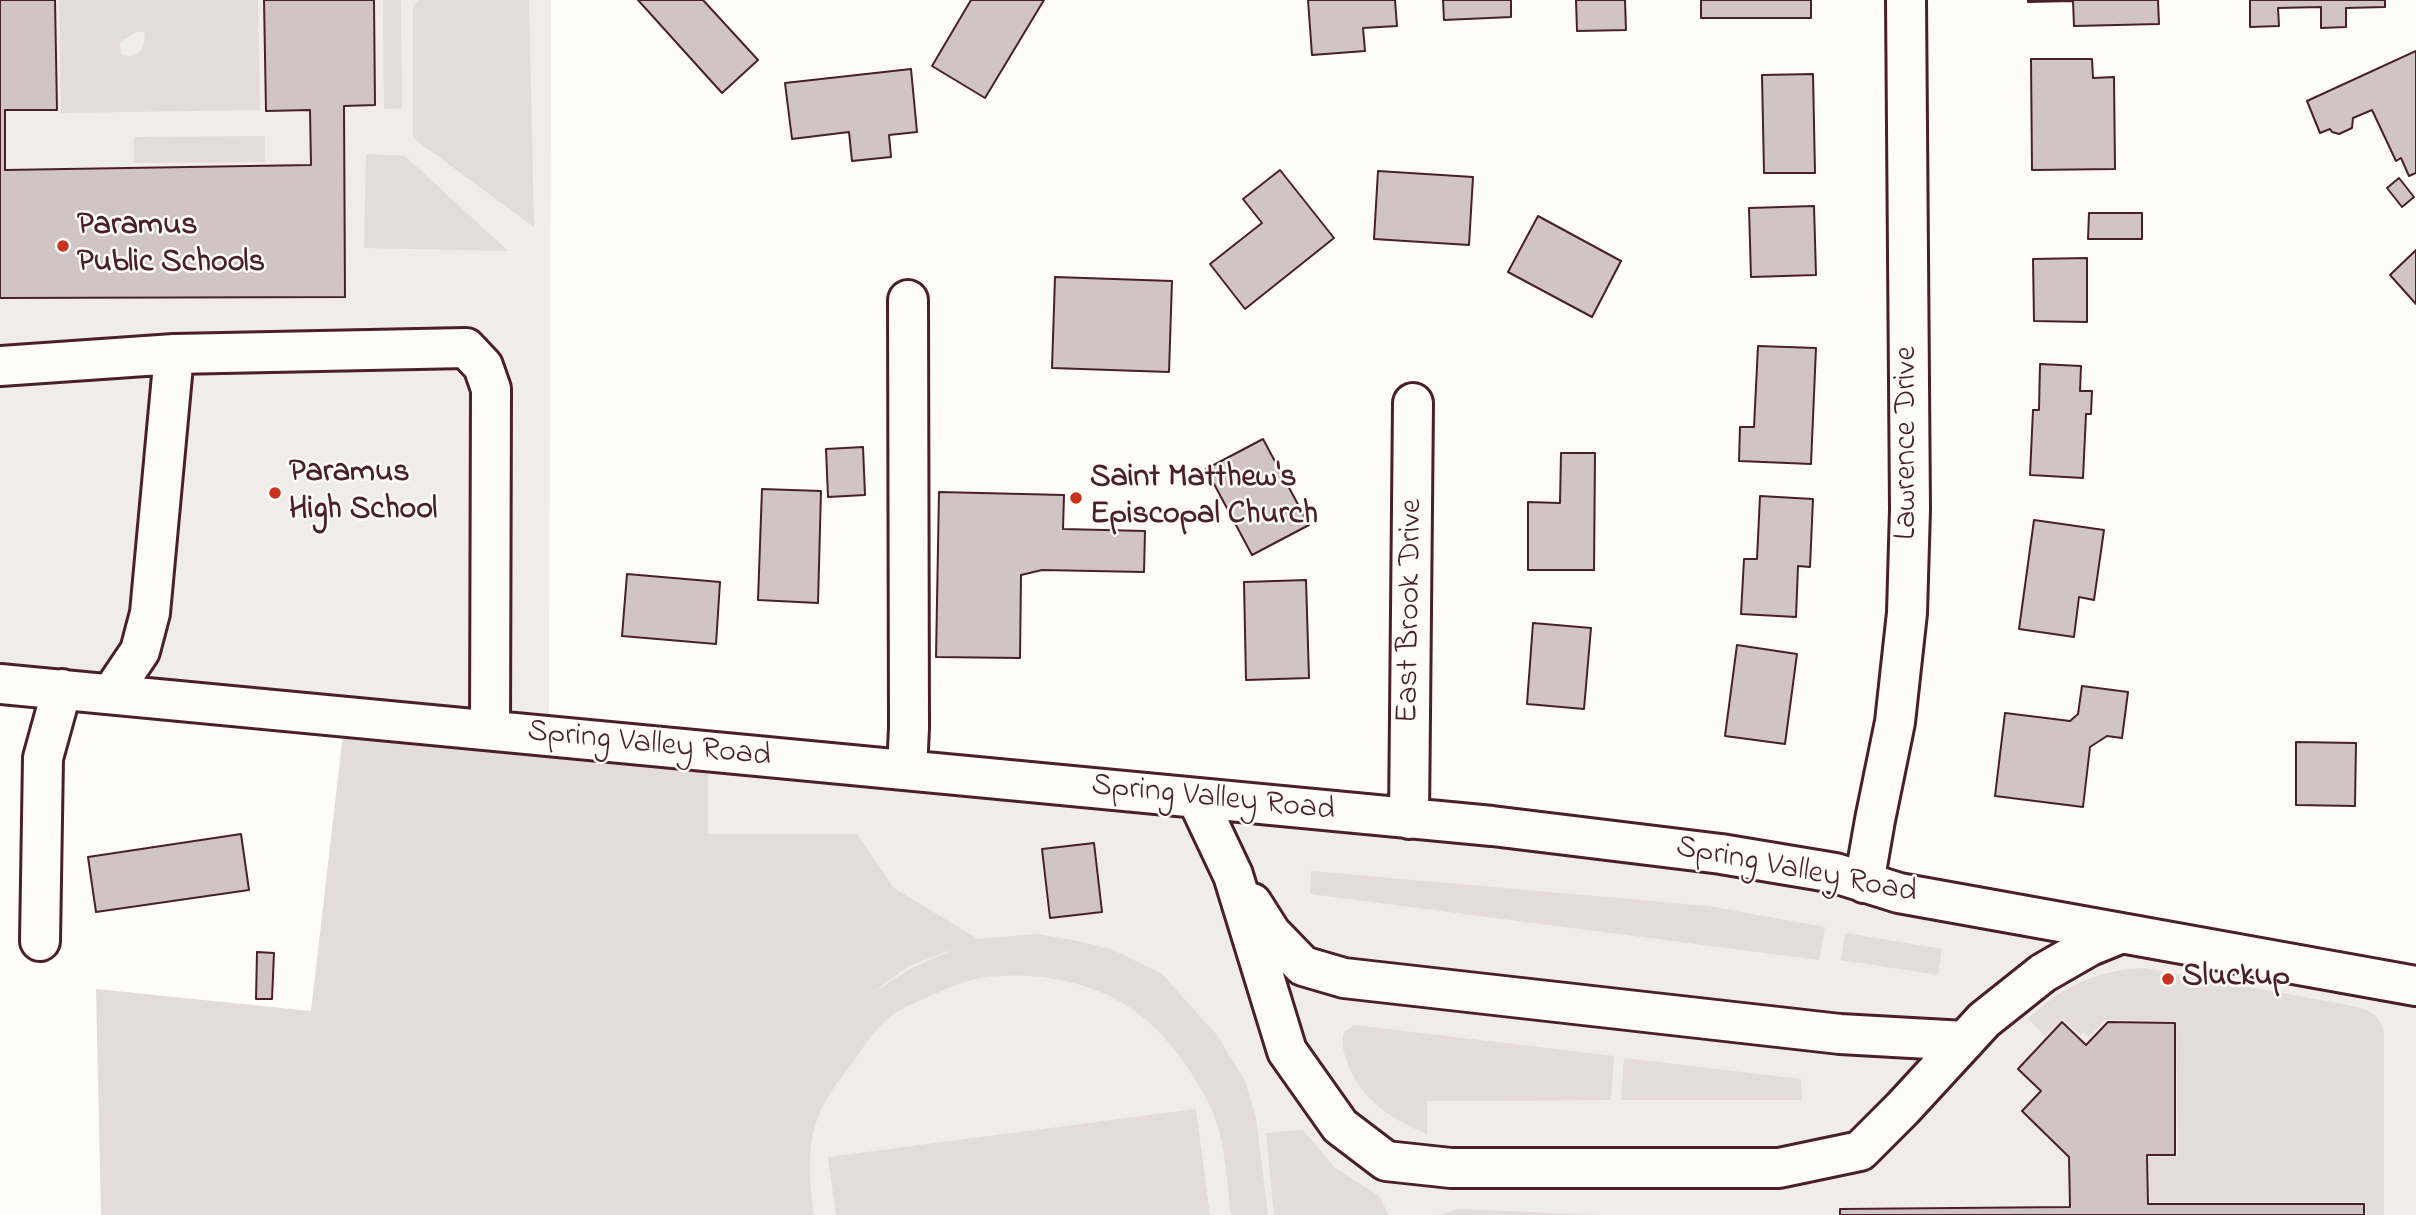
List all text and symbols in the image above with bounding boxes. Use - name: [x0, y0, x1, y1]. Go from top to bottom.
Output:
- place label: Paramus Public Schools: [77, 209, 265, 284]
- marker: Paramus Public Schools: [55, 238, 71, 254]
- street label: Lawrence Drive: [1890, 346, 1928, 540]
- place label: Paramus High School: [289, 456, 437, 531]
- place label: Saint Matthew's Episcopal Church: [1090, 461, 1318, 536]
- marker: Paramus High School: [267, 485, 283, 501]
- marker: Saint Matthew's Episcopal Church: [1068, 490, 1084, 506]
- street label: East Brook Drive: [1391, 499, 1433, 723]
- street label: Spring Valley Road: [525, 714, 773, 778]
- street label: Spring Valley Road: [1089, 768, 1337, 832]
- street label: Spring Valley Road: [1672, 830, 1920, 914]
- place label: Sluckup: [2182, 960, 2290, 998]
- marker: Sluckup: [2160, 971, 2176, 987]

